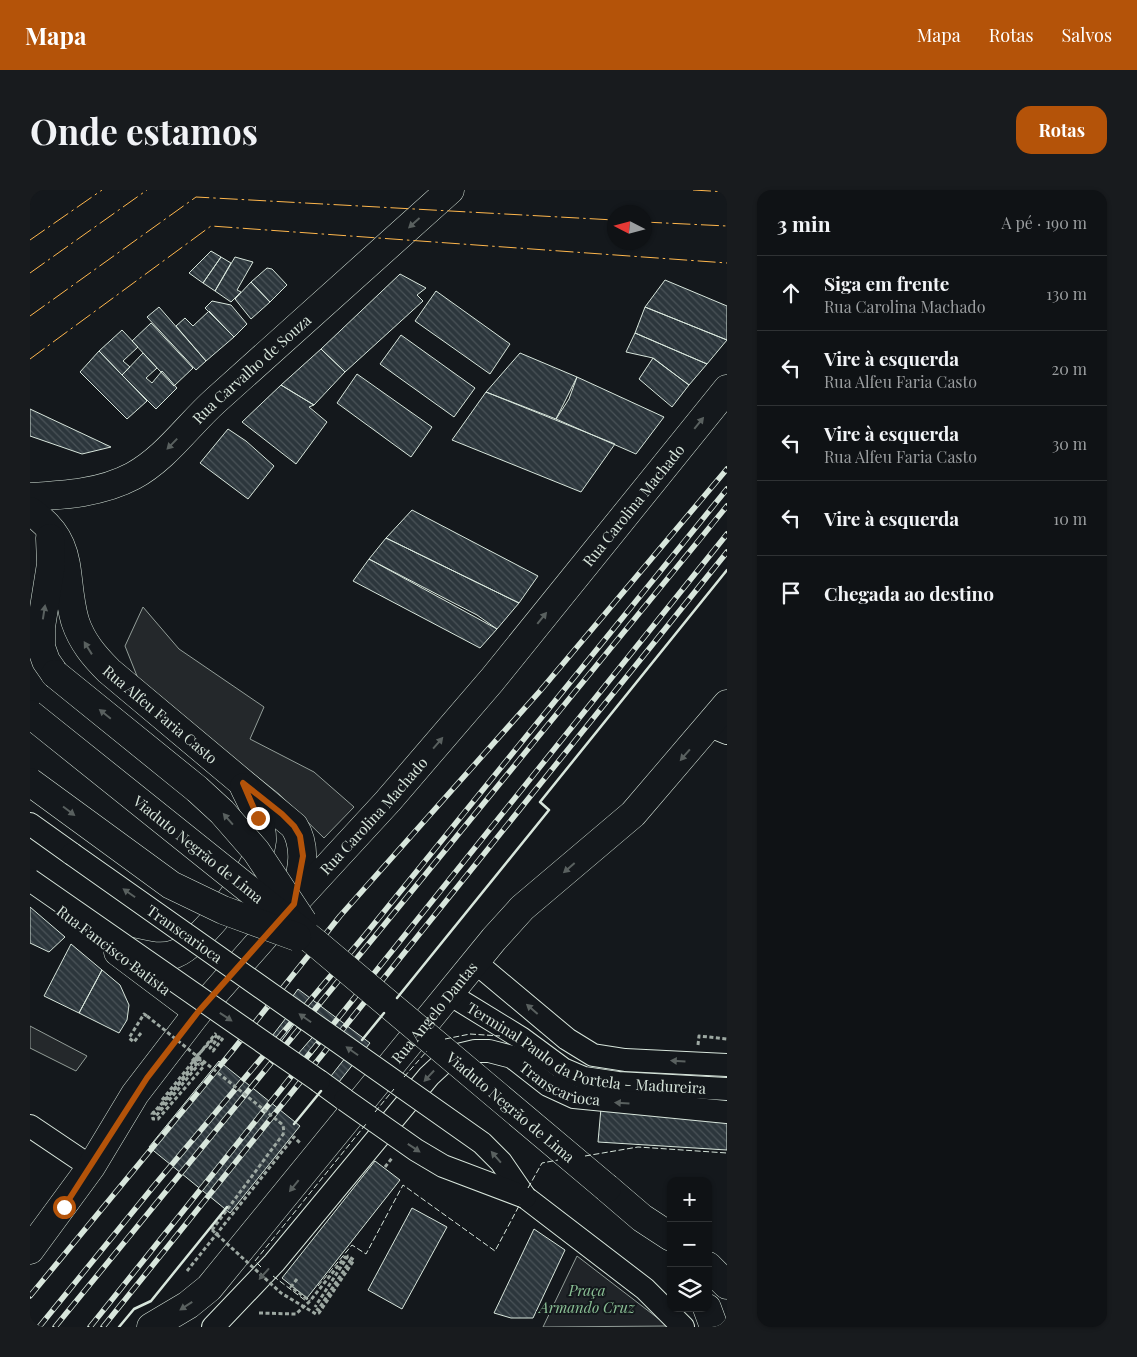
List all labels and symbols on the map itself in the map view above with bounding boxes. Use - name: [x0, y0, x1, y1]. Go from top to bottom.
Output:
- north arrow: [607, 205, 652, 250]
- one-way arrow: [407, 217, 420, 228]
- street label: Rua Carvalho de Souza: [188, 309, 315, 428]
- one-way arrow: [694, 417, 705, 430]
- one-way arrow: [166, 437, 178, 449]
- street label: Rua Carolina Machado: [578, 440, 689, 570]
- one-way arrow: [40, 604, 48, 620]
- one-way arrow: [537, 612, 548, 625]
- one-way arrow: [84, 641, 93, 654]
- street label: Rua Alfeu Faria Casto: [99, 660, 222, 768]
- one-way arrow: [98, 709, 111, 720]
- one-way arrow: [433, 736, 444, 749]
- one-way arrow: [679, 749, 690, 762]
- street label: Rua Carolina Machado: [315, 753, 432, 879]
- street label: Viaduto Negrão de Lima: [128, 790, 268, 908]
- one-way arrow: [62, 806, 76, 816]
- route end: [247, 807, 270, 830]
- one-way arrow: [222, 814, 234, 826]
- one-way arrow: [562, 863, 575, 874]
- one-way arrow: [122, 888, 135, 898]
- street label: Transcarioca: [143, 900, 227, 967]
- street label: Rua Fancisco Batista: [53, 901, 175, 1000]
- street label: Rua Angelo Dantas: [387, 957, 482, 1067]
- street label: Terminal Paulo da Portela - Madureira: [463, 997, 707, 1098]
- one-way arrow: [526, 1004, 538, 1015]
- one-way arrow: [219, 1012, 233, 1022]
- one-way arrow: [298, 1013, 312, 1023]
- one-way arrow: [345, 1046, 359, 1056]
- street label: Viaduto Negrão de Lima: [442, 1047, 579, 1167]
- street label: Transcarioca: [516, 1057, 602, 1110]
- one-way arrow: [670, 1057, 686, 1065]
- one-way arrow: [423, 1070, 435, 1082]
- one-way arrow: [614, 1098, 630, 1106]
- one-way arrow: [407, 1143, 420, 1153]
- one-way arrow: [491, 1151, 502, 1164]
- one-way arrow: [288, 1179, 299, 1192]
- route start: [53, 1196, 76, 1219]
- one-way arrow: [258, 1268, 270, 1280]
- park label: Praça Armando Cruz: [537, 1280, 636, 1317]
- one-way arrow: [179, 1301, 192, 1311]

